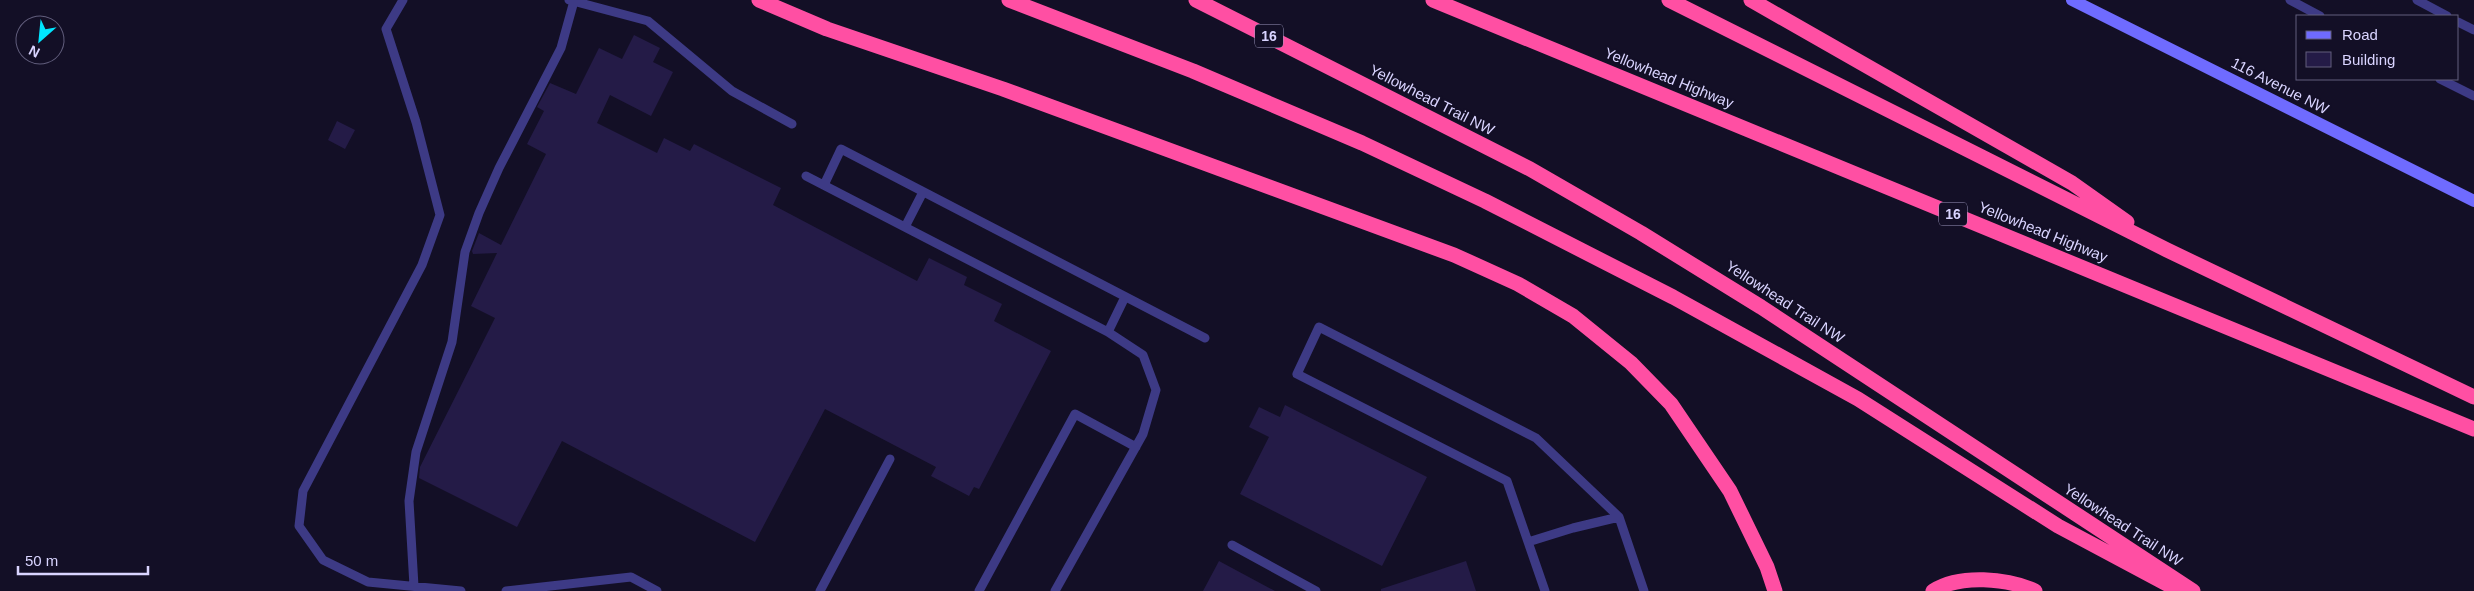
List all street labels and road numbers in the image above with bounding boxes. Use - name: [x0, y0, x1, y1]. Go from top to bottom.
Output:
- road number: 16: [1255, 24, 1283, 48]
- street label: Yellowhead Highway: [1602, 44, 1737, 111]
- street label: 116 Avenue NW: [2229, 54, 2333, 118]
- street label: Yellowhead Trail NW: [1367, 61, 1498, 139]
- street label: Yellowhead Highway: [1976, 198, 2111, 265]
- road number: 16: [1939, 202, 1967, 225]
- street label: Yellowhead Trail NW: [1723, 257, 1848, 347]
- street label: Yellowhead Trail NW: [2061, 480, 2186, 570]

